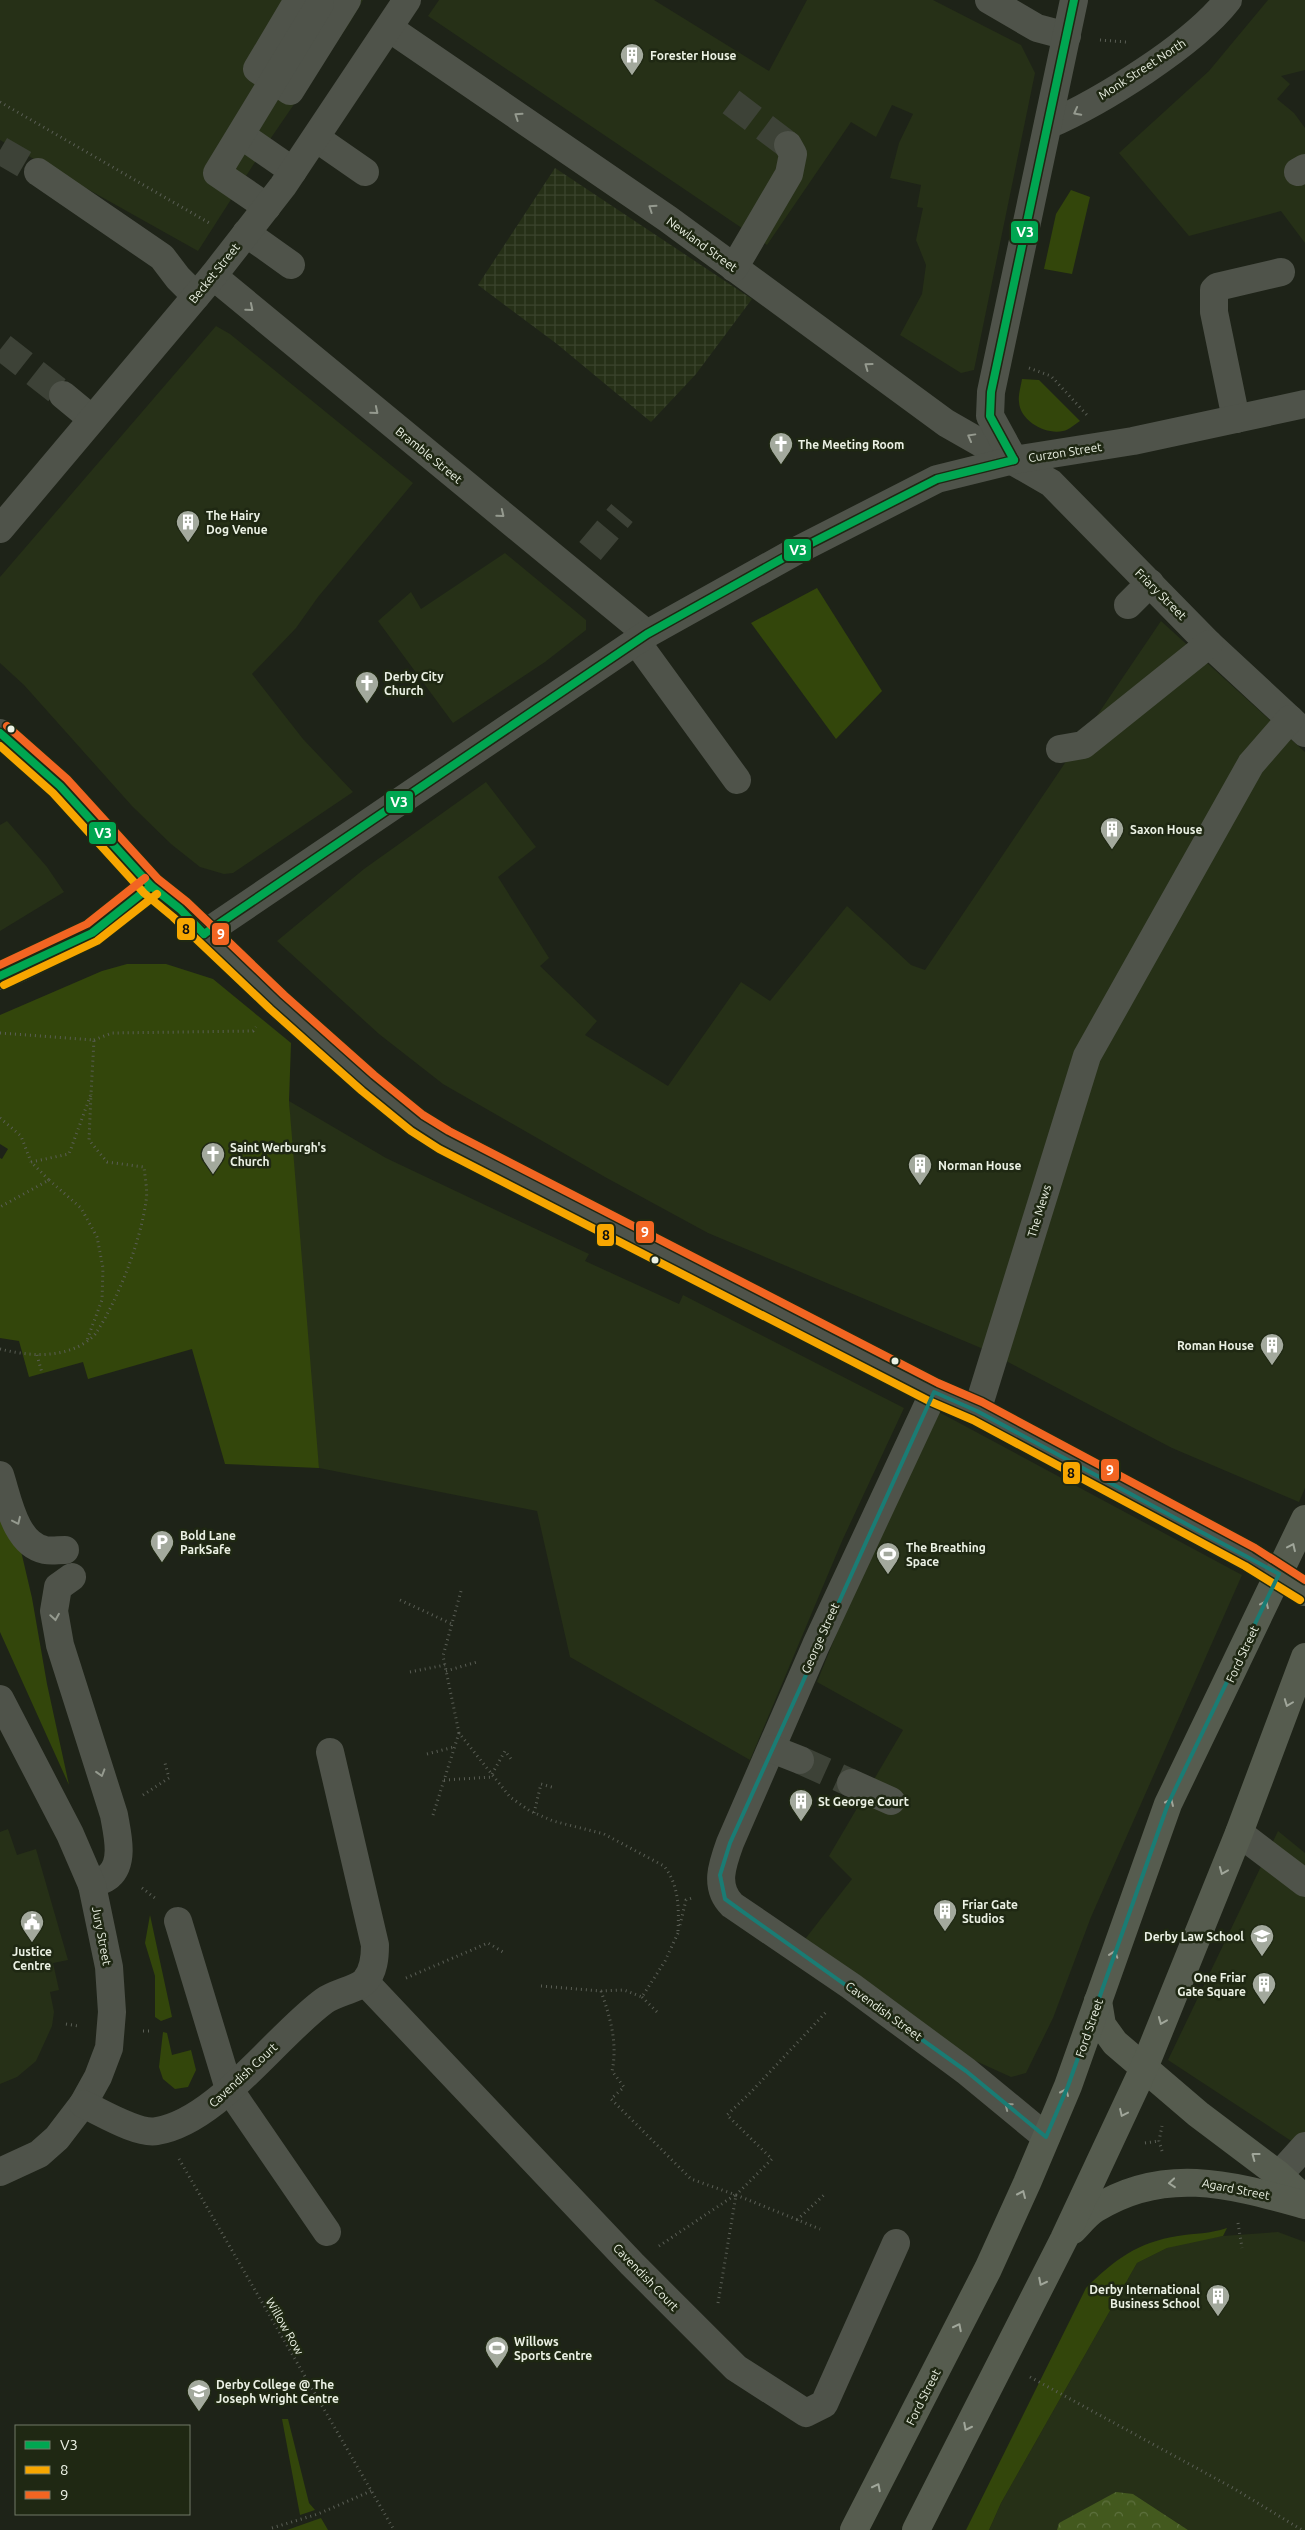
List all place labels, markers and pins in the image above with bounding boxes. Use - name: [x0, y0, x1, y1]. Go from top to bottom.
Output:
- building icon: Forester House: [619, 42, 645, 76]
- place label: Forester House: [650, 49, 737, 62]
- church icon: The Meeting Room: [768, 431, 794, 465]
- place label: The Meeting Room: [798, 438, 904, 451]
- building icon: The Hairy Dog Venue: [175, 509, 201, 543]
- place label: The Hairy Dog Venue: [206, 509, 268, 536]
- church icon: Derby City Church: [354, 670, 380, 704]
- place label: Derby City Church: [384, 670, 444, 697]
- unlabelled marker: [6, 724, 16, 734]
- building icon: Saxon House: [1099, 816, 1125, 850]
- place label: Saxon House: [1130, 823, 1202, 836]
- church icon: Saint Werburgh's Church: [200, 1141, 226, 1175]
- place label: Saint Werburgh's Church: [230, 1141, 326, 1168]
- building icon: Norman House: [907, 1152, 933, 1186]
- place label: Norman House: [938, 1159, 1021, 1172]
- unlabelled marker: [650, 1255, 660, 1265]
- building icon: Roman House: [1259, 1332, 1285, 1366]
- place label: Roman House: [1177, 1339, 1254, 1352]
- unlabelled marker: [890, 1356, 900, 1366]
- parking icon: Bold Lane ParkSafe: [149, 1529, 175, 1563]
- place label: Bold Lane ParkSafe: [180, 1529, 236, 1556]
- sports icon: The Breathing Space: [875, 1541, 901, 1575]
- place label: The Breathing Space: [906, 1541, 986, 1568]
- building icon: St George Court: [788, 1788, 814, 1822]
- place label: St George Court: [818, 1795, 909, 1808]
- building icon: Friar Gate Studios: [932, 1898, 958, 1932]
- place label: Friar Gate Studios: [962, 1898, 1018, 1925]
- public building icon: Justice Centre: [19, 1909, 45, 1943]
- school or university icon: Derby Law School: [1249, 1923, 1275, 1957]
- place label: Derby Law School: [1144, 1930, 1244, 1943]
- place label: Justice Centre: [12, 1945, 52, 1972]
- place label: One Friar Gate Square: [1177, 1971, 1246, 1998]
- building icon: One Friar Gate Square: [1251, 1971, 1277, 2005]
- place label: Derby International Business School: [1089, 2283, 1200, 2310]
- building icon: Derby International Business School: [1205, 2283, 1231, 2317]
- sports icon: Willows Sports Centre: [484, 2335, 510, 2369]
- place label: Willows Sports Centre: [514, 2335, 592, 2362]
- school or university icon: Derby College @ The Joseph Wright Centre: [186, 2378, 212, 2412]
- place label: Derby College @ The Joseph Wright Centre: [216, 2378, 339, 2405]

